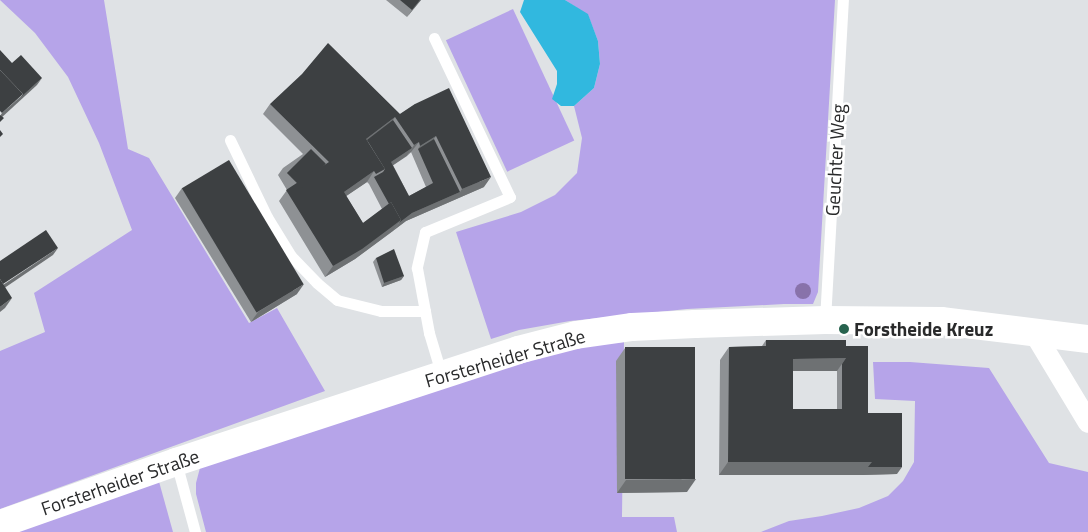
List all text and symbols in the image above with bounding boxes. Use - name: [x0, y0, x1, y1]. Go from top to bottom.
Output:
- street label: Geuchter Weg: [821, 103, 849, 217]
- place label: Forstheide Kreuz: [854, 318, 993, 340]
- marker: Forstheide Kreuz: [838, 323, 850, 335]
- street label: Forsterheider Straße: [422, 324, 588, 392]
- street label: Forsterheider Straße: [38, 444, 202, 520]

